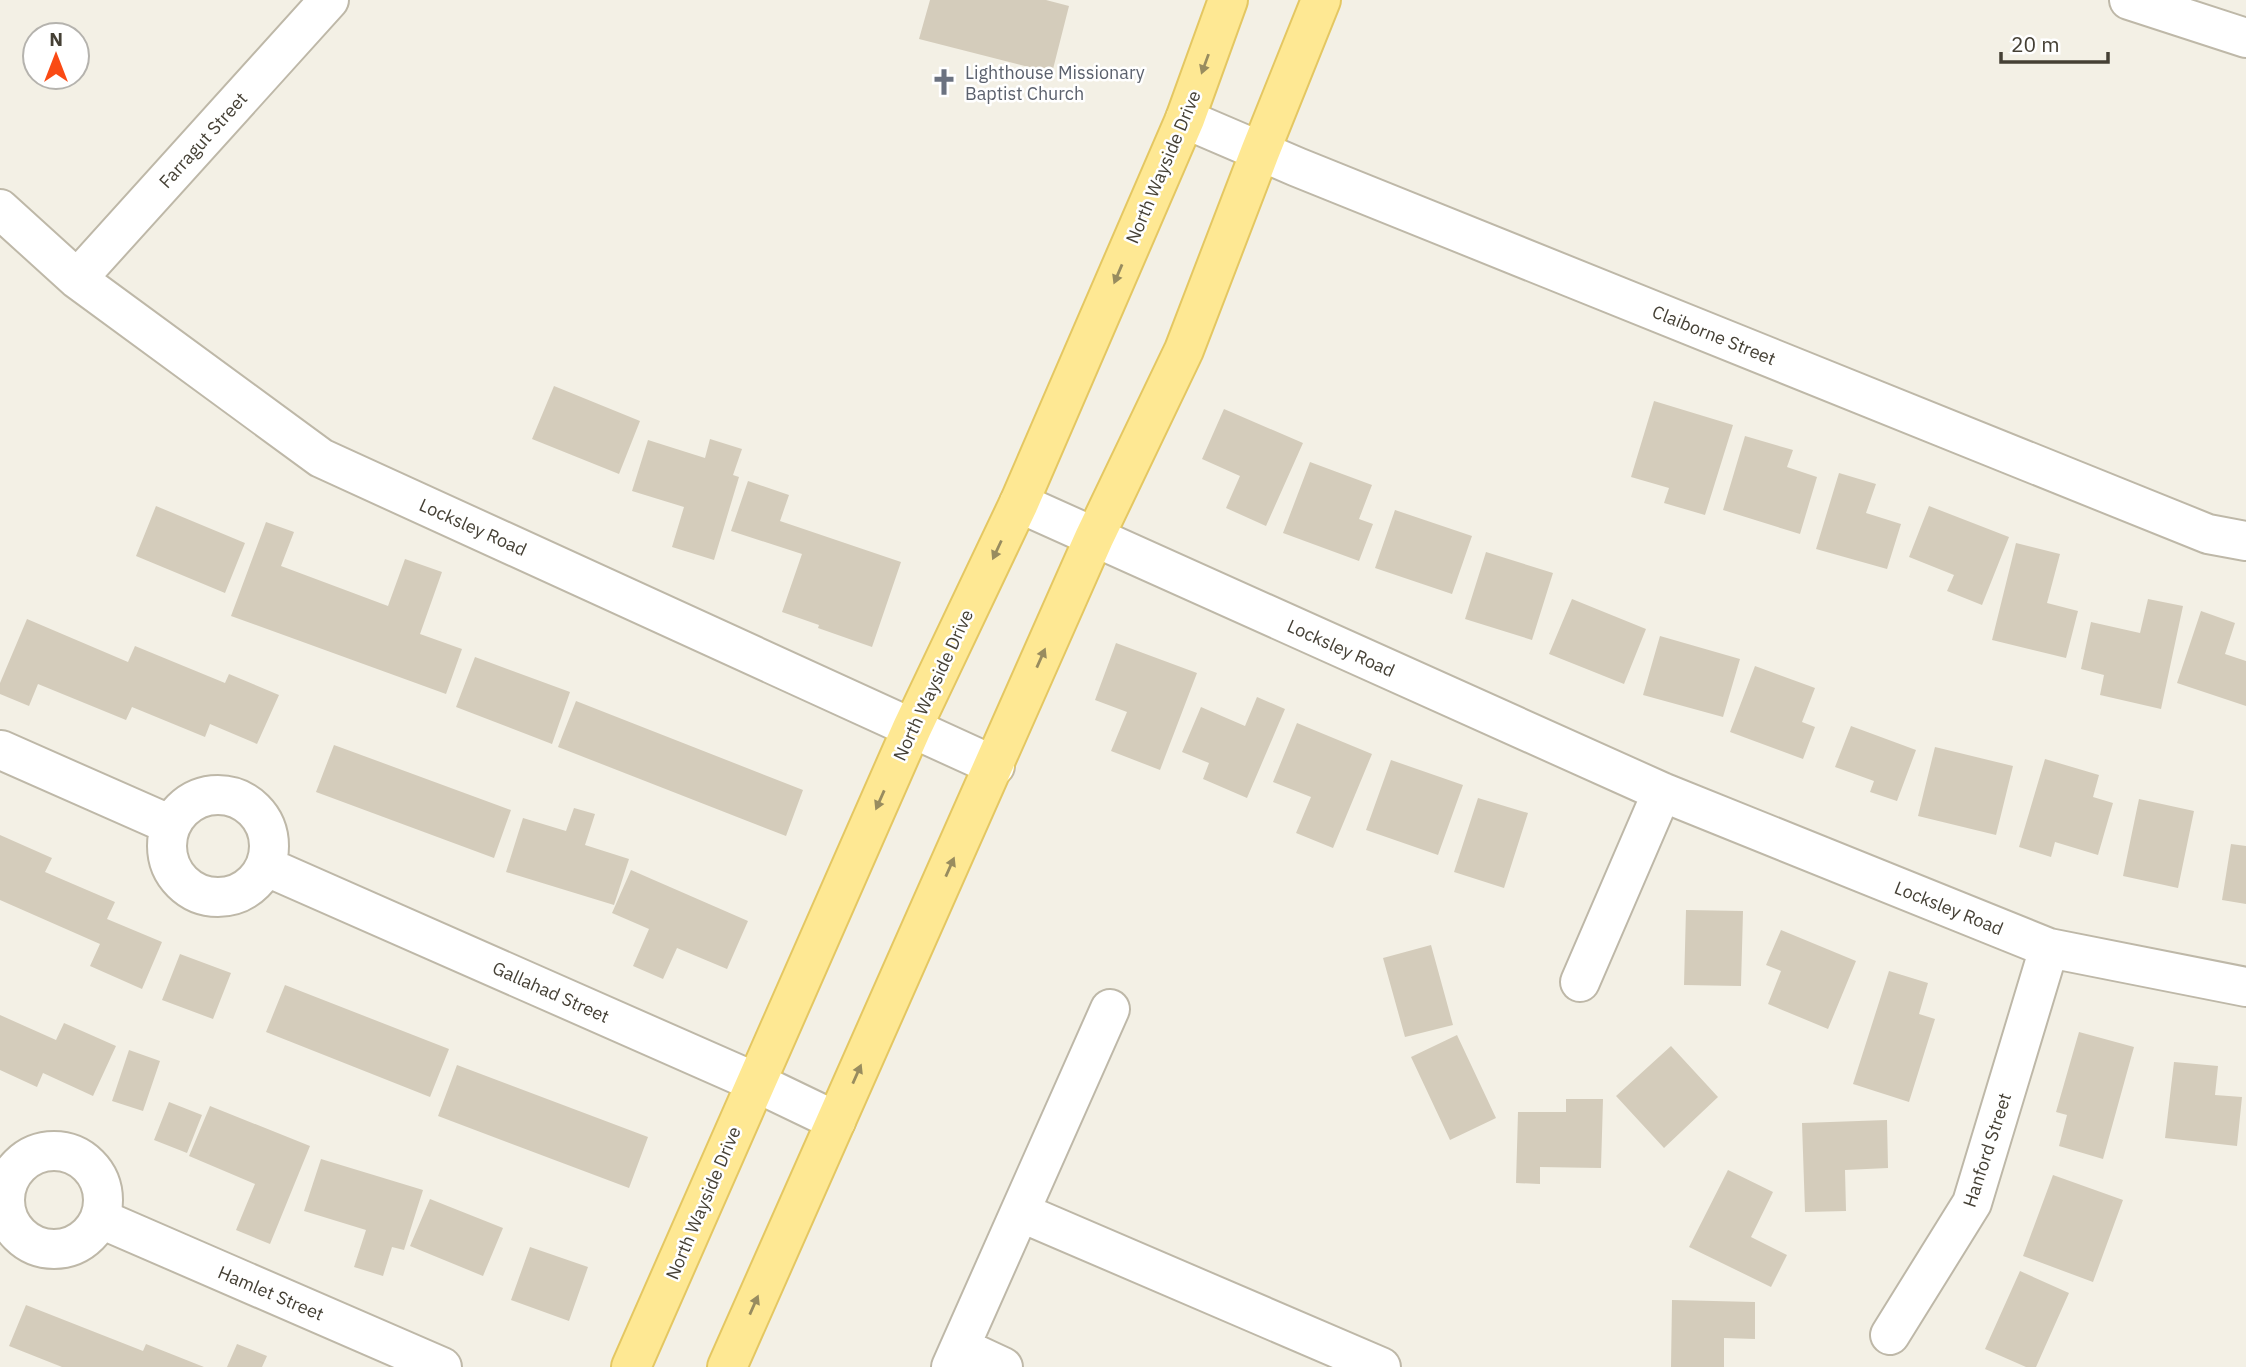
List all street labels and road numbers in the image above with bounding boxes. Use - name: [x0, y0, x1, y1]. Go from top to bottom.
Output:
- street label: Farragut Street: [154, 87, 252, 193]
- street label: North Wayside Drive: [1120, 87, 1206, 247]
- street label: Claiborne Street: [1649, 300, 1779, 370]
- street label: Locksley Road: [416, 493, 530, 561]
- street label: North Wayside Drive: [888, 606, 978, 764]
- street label: Locksley Road: [1284, 614, 1398, 682]
- street label: Locksley Road: [1891, 876, 2007, 940]
- street label: Gallahad Street: [489, 956, 613, 1028]
- street label: Hanford Street: [1958, 1090, 2016, 1210]
- street label: North Wayside Drive: [660, 1123, 746, 1283]
- street label: Hamlet Street: [215, 1260, 327, 1326]

